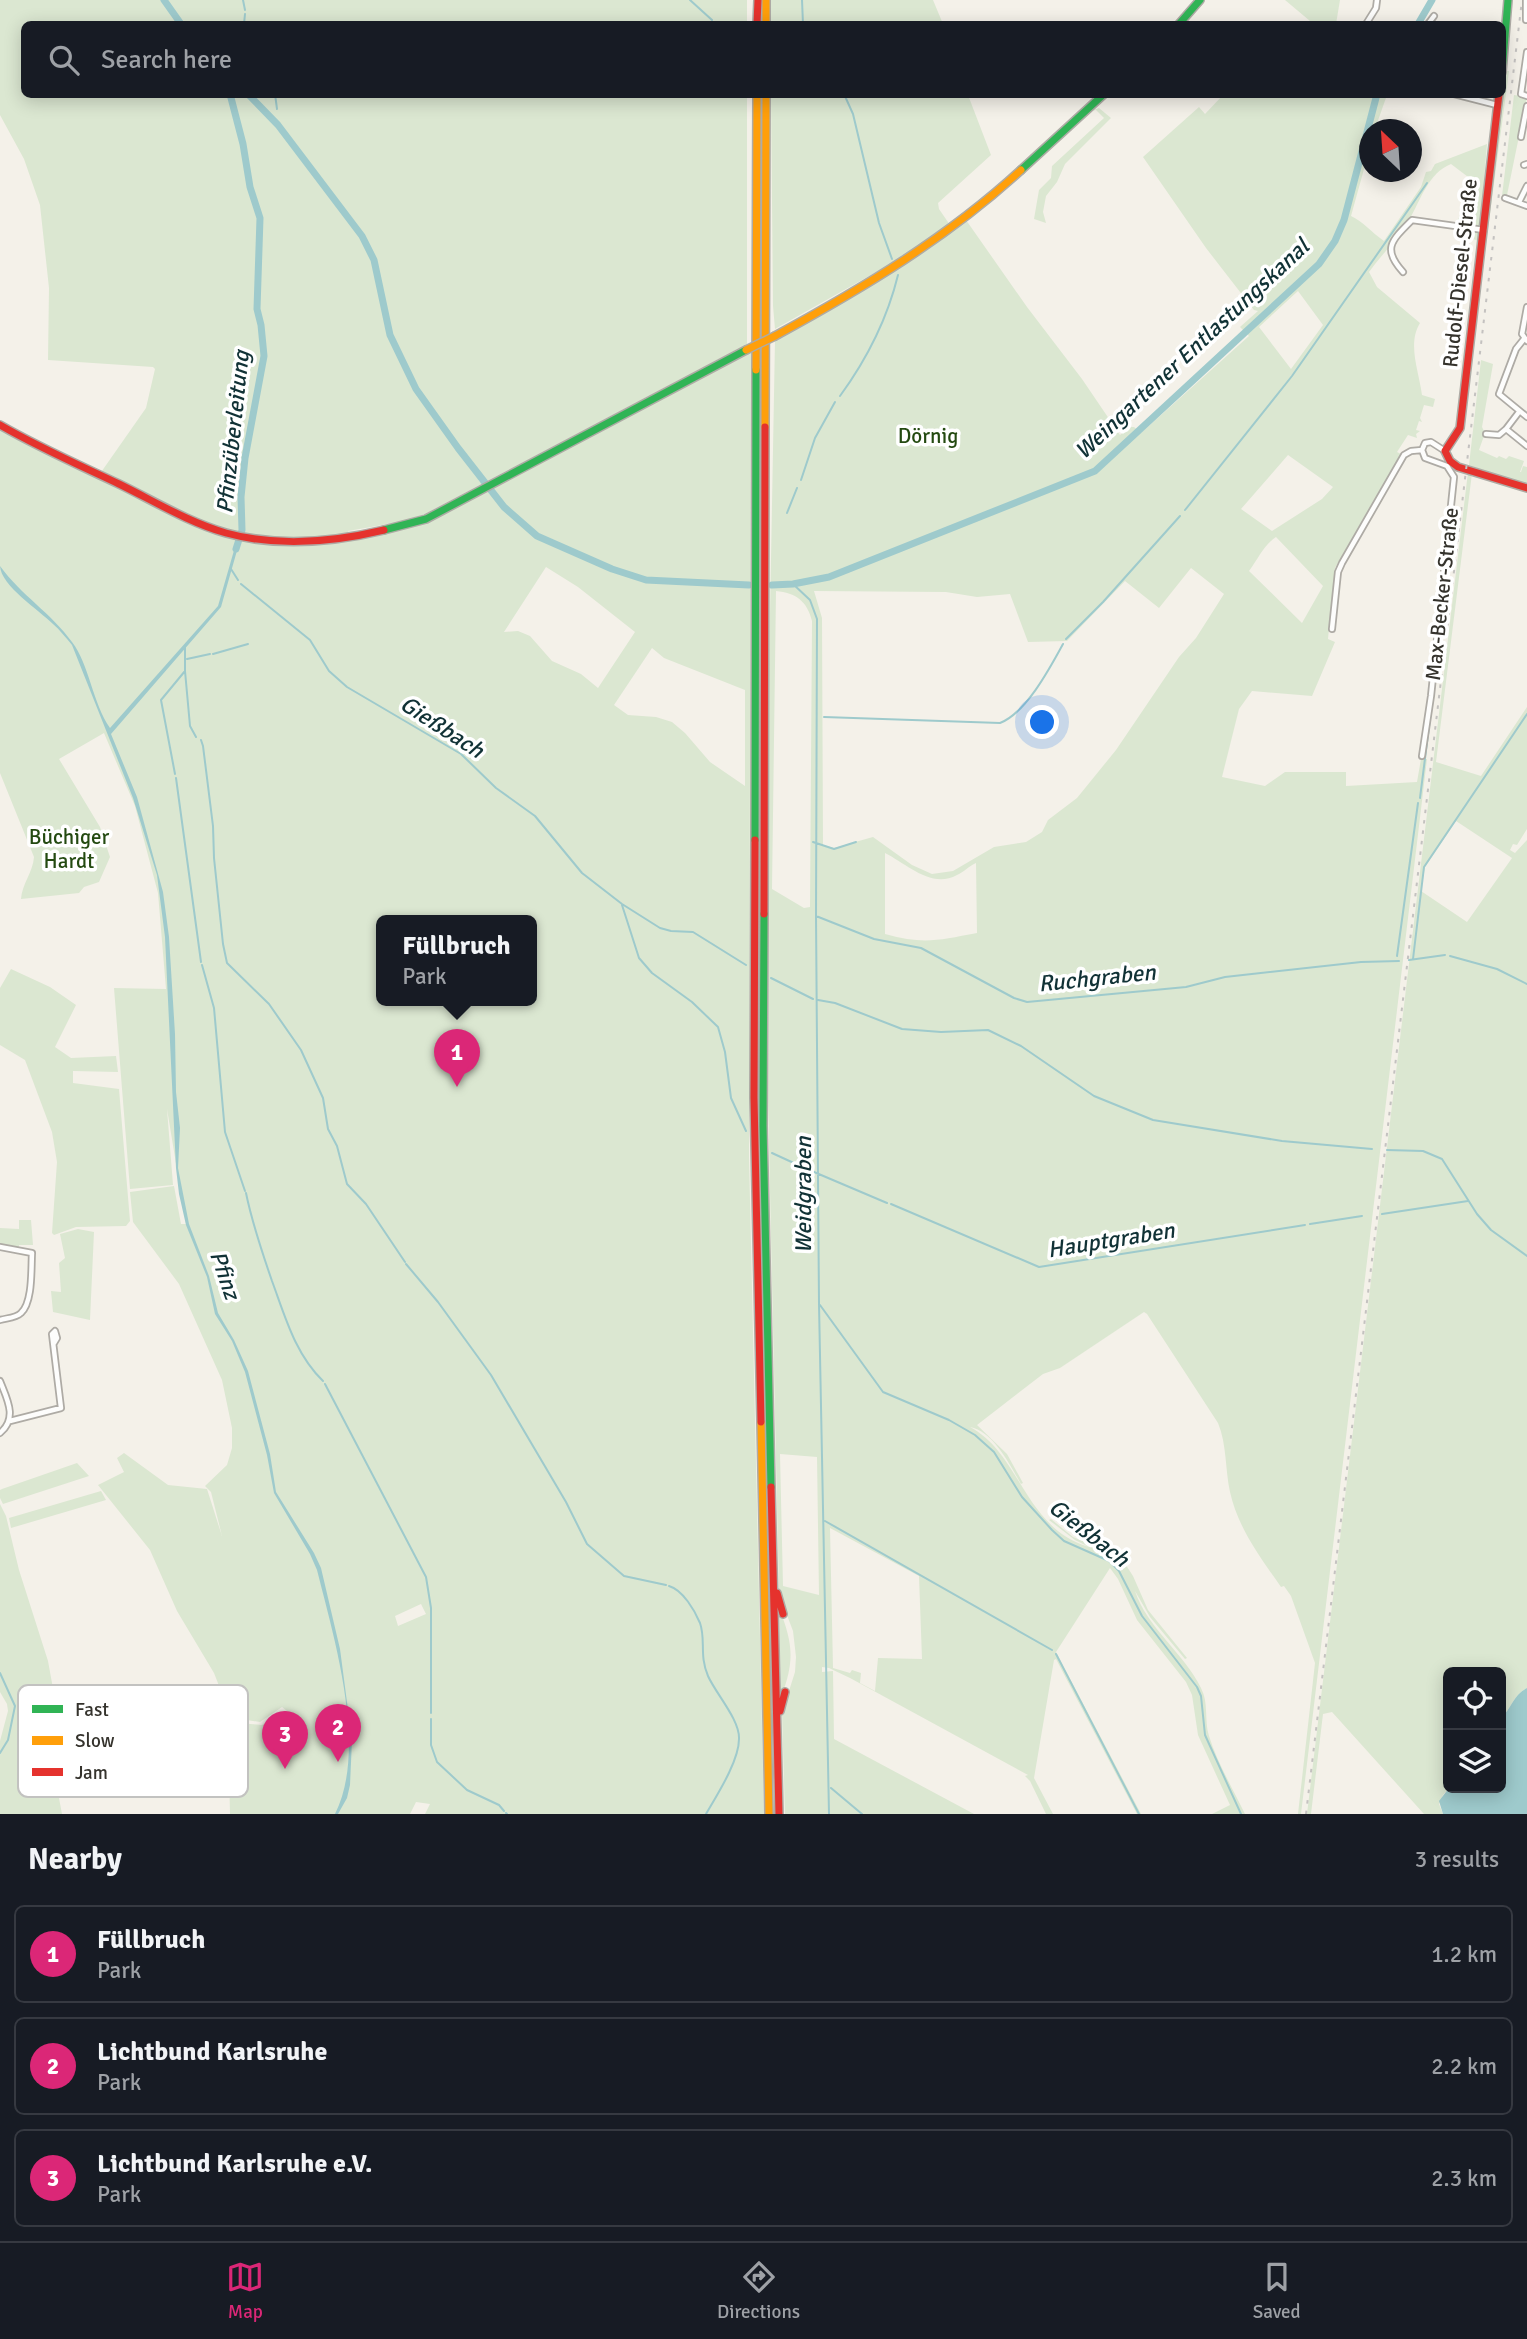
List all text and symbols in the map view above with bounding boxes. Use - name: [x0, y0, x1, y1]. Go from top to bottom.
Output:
- search box: [21, 21, 1506, 98]
- icon: search: [45, 41, 83, 79]
- text: Search here: [101, 44, 232, 76]
- north arrow: [1359, 119, 1422, 182]
- street label: Rudolf-Diesel-Straße: [1437, 177, 1483, 369]
- water label: Weingartener Entlastungskanal: [1069, 231, 1317, 465]
- water label: Pfinzüberleitung: [210, 347, 256, 515]
- park label: Dörnig: [898, 423, 958, 449]
- street label: Max-Becker-Straße: [1420, 506, 1464, 682]
- water label: Gießbach: [395, 689, 491, 766]
- your location: [1025, 705, 1059, 739]
- park label: Büchiger Hardt: [29, 824, 110, 874]
- popup: [376, 915, 537, 1006]
- text: Füllbruch: [402, 930, 511, 962]
- water label: Ruchgraben: [1037, 957, 1158, 999]
- text: Park: [402, 962, 447, 991]
- pin: 1: [434, 1029, 480, 1087]
- water label: Weidgraben: [789, 1135, 818, 1253]
- water label: Hauptgraben: [1045, 1215, 1178, 1264]
- water label: Pfinz: [203, 1247, 247, 1305]
- water label: Gießbach: [1043, 1493, 1136, 1574]
- map controls: [1443, 1667, 1506, 1793]
- button: locate: [1443, 1667, 1506, 1730]
- legend: [18, 1685, 248, 1797]
- text: Fast: [75, 1698, 109, 1722]
- pin: 2: [315, 1704, 361, 1762]
- pin: 3: [262, 1711, 308, 1769]
- text: Slow: [75, 1729, 115, 1753]
- button: layers: [1443, 1730, 1506, 1793]
- text: Jam: [75, 1761, 108, 1785]
- text: Nearby: [28, 1841, 122, 1878]
- text: 3 results: [1415, 1845, 1499, 1874]
- text: Füllbruch: [97, 1924, 205, 1956]
- text: 1: [47, 1940, 59, 1969]
- text: 1.2 km: [1431, 1940, 1497, 1969]
- text: Park: [97, 1956, 141, 1985]
- text: Lichtbund Karlsruhe: [97, 2036, 327, 2068]
- text: 2: [47, 2052, 59, 2081]
- text: 2.2 km: [1431, 2052, 1497, 2081]
- text: Park: [97, 2068, 141, 2097]
- text: Lichtbund Karlsruhe e.V.: [97, 2148, 372, 2180]
- text: 3: [47, 2164, 59, 2193]
- text: 2.3 km: [1431, 2164, 1497, 2193]
- text: Park: [97, 2180, 141, 2209]
- tab: Map: [226, 2258, 264, 2324]
- tab: Directions: [717, 2258, 800, 2324]
- tab: Saved: [1253, 2258, 1301, 2324]

